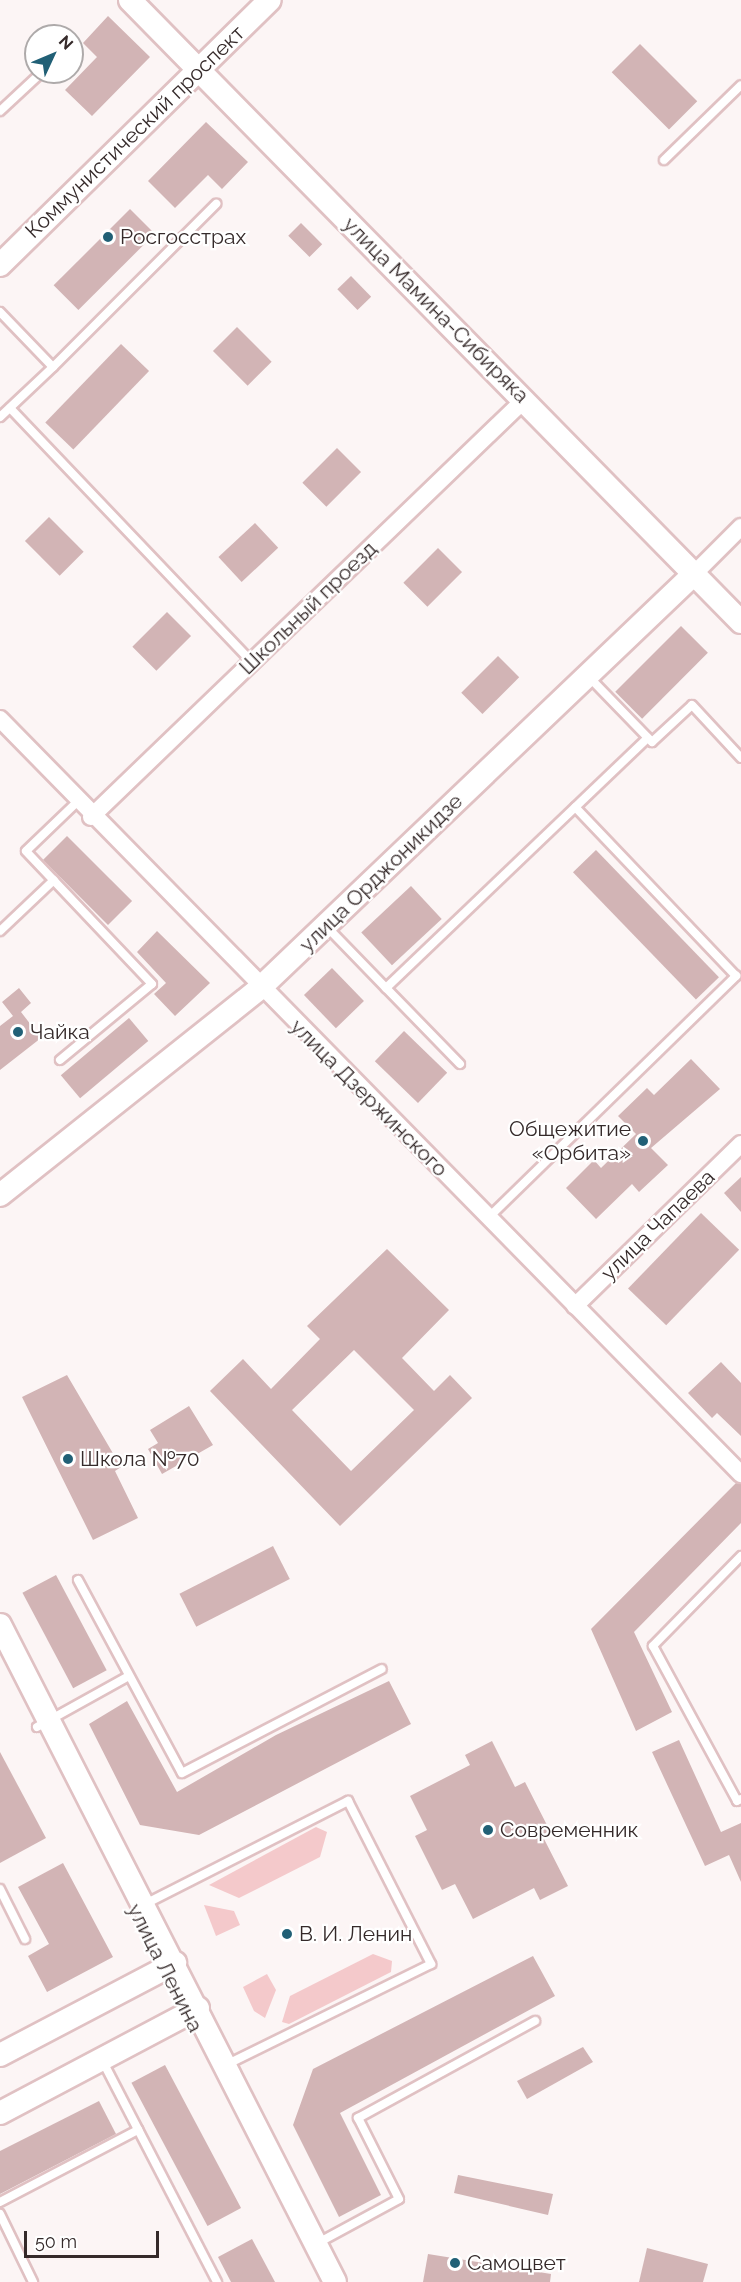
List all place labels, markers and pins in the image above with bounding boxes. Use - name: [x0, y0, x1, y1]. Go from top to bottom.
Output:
- place label: Росгосстрах: [120, 224, 246, 250]
- marker: Росгосстрах: [101, 230, 115, 244]
- place label: Чайка: [30, 1019, 90, 1045]
- marker: Чайка: [11, 1025, 25, 1039]
- place label: Общежитие «Орбита»: [509, 1116, 631, 1166]
- marker: Общежитие «Орбита»: [636, 1134, 650, 1148]
- place label: Школа №70: [80, 1446, 199, 1472]
- marker: Школа №70: [61, 1452, 75, 1466]
- place label: Современник: [500, 1817, 638, 1843]
- marker: Современник: [481, 1823, 495, 1837]
- place label: В. И. Ленин: [299, 1921, 412, 1947]
- marker: В. И. Ленин: [280, 1927, 294, 1941]
- place label: Самоцвет: [467, 2250, 566, 2276]
- marker: Самоцвет: [448, 2256, 462, 2270]

